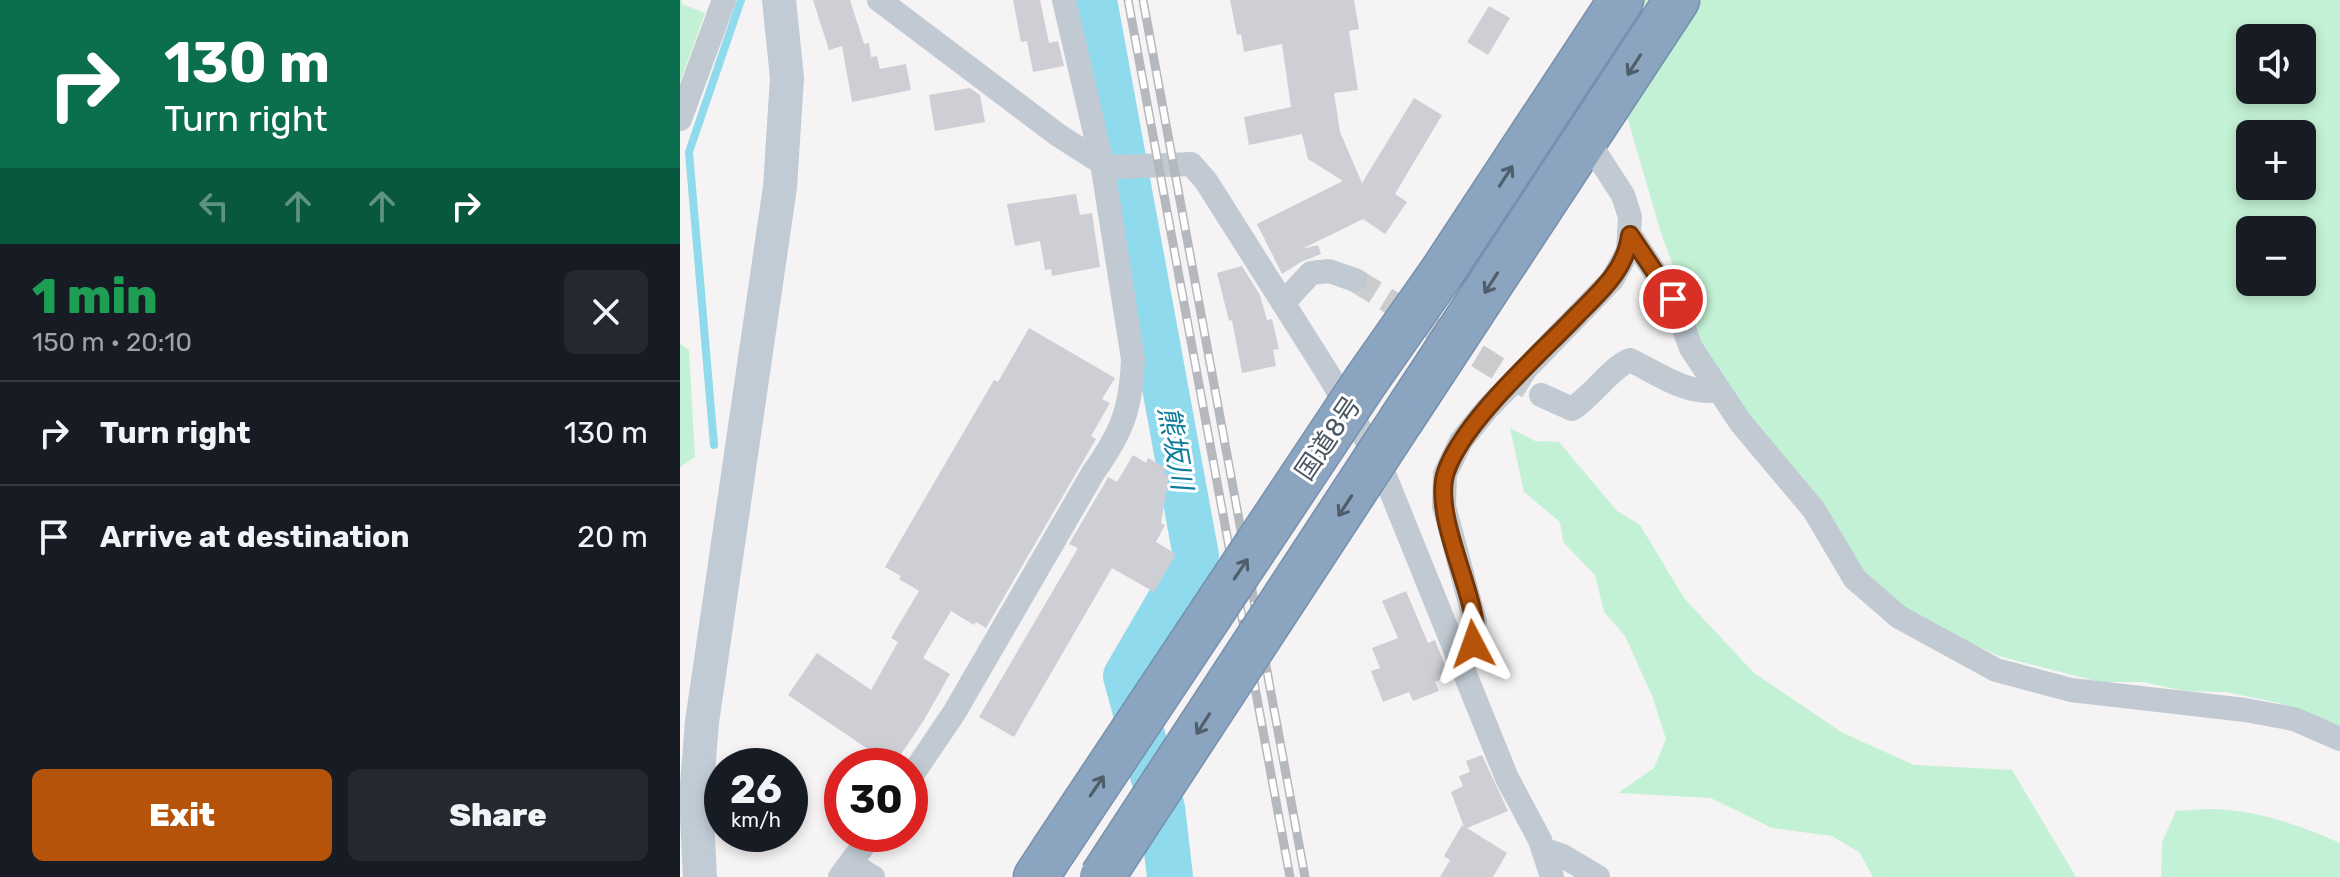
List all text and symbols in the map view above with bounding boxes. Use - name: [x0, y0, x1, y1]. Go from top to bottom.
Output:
- map controls: [2236, 24, 2316, 296]
- button: sound: [2236, 24, 2316, 104]
- text: 130 m: [164, 30, 330, 96]
- icon: right: [32, 32, 136, 136]
- one-way arrow: [1626, 54, 1642, 76]
- text: Turn right: [164, 97, 328, 140]
- button: +: [2236, 120, 2316, 200]
- one-way arrow: [1498, 165, 1514, 188]
- icon: left: [192, 184, 236, 228]
- icon: ahead: [276, 184, 320, 228]
- icon: ahead: [360, 184, 404, 228]
- icon: right: [444, 184, 488, 228]
- button: −: [2236, 216, 2316, 296]
- pin: [1639, 265, 1707, 333]
- text: 1 min: [32, 268, 158, 325]
- button: close: [564, 270, 648, 354]
- one-way arrow: [1483, 271, 1500, 293]
- icon: arrive: [1651, 277, 1695, 321]
- text: 150 m · 20:10: [32, 327, 192, 358]
- street label: 国道8号: [1289, 390, 1368, 486]
- water label: 熊坂川: [1152, 404, 1200, 495]
- icon: right: [32, 411, 76, 455]
- text: Turn right: [100, 415, 251, 451]
- text: 130 m: [564, 415, 648, 451]
- one-way arrow: [1337, 494, 1353, 517]
- icon: arrive: [32, 515, 76, 559]
- text: Arrive at destination: [100, 519, 410, 555]
- text: 20 m: [577, 519, 648, 555]
- one-way arrow: [1233, 559, 1249, 581]
- position arrow: [1431, 602, 1515, 686]
- one-way arrow: [1194, 712, 1211, 734]
- speed limit sign: 30: [824, 748, 928, 852]
- text: 26: [730, 766, 782, 813]
- button: Exit: [32, 769, 332, 861]
- button: Share: [348, 769, 648, 861]
- one-way arrow: [1089, 775, 1105, 798]
- text: km/h: [731, 808, 781, 832]

